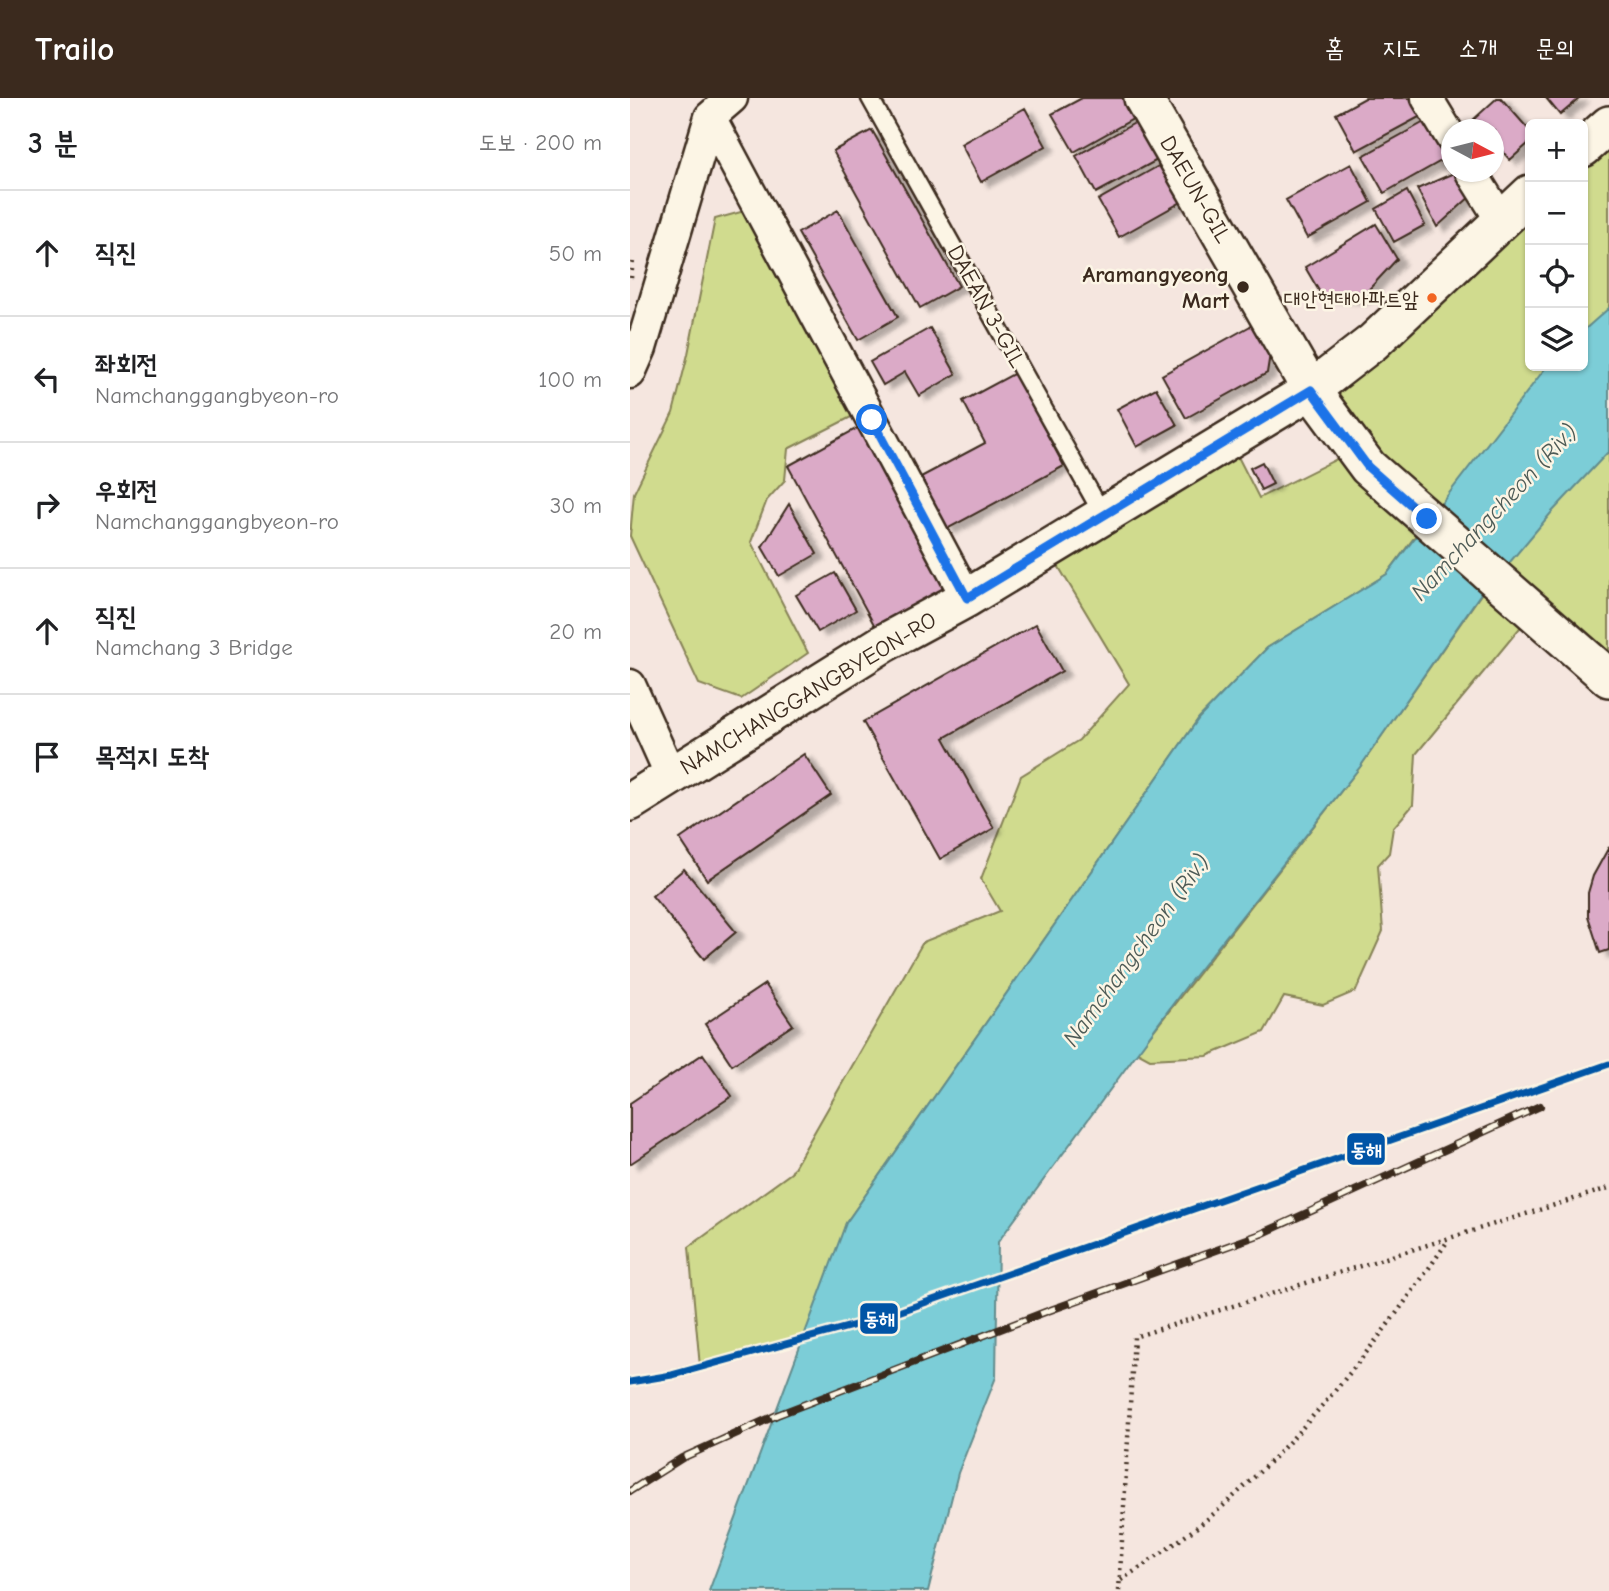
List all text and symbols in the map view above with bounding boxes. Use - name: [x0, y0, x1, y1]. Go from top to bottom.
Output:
- text: Trailo: [35, 30, 114, 68]
- text: 홈: [1325, 34, 1344, 62]
- text: 지도: [1382, 34, 1421, 62]
- text: 소개: [1459, 34, 1497, 62]
- text: 문의: [1535, 34, 1574, 62]
- north arrow: [1441, 119, 1504, 182]
- map controls: [1525, 119, 1588, 371]
- button: +: [1525, 119, 1588, 182]
- text: 3 분: [28, 126, 78, 161]
- text: 도보 · 200 m: [479, 129, 602, 156]
- street label: DAEUN-GIL: [1154, 131, 1237, 248]
- button: −: [1525, 182, 1588, 245]
- icon: ahead: [28, 234, 66, 272]
- text: 직진: [95, 238, 137, 268]
- text: 50 m: [549, 240, 602, 267]
- street label: DAEAN 3-GIL: [942, 240, 1032, 373]
- button: locate: [1525, 245, 1588, 308]
- place label: Aramangyeong Mart: [1083, 261, 1229, 314]
- marker: Aramangyeong Mart: [1235, 279, 1251, 295]
- place label: 대안현대아파트앞: [1284, 287, 1419, 311]
- marker: 대안현대아파트앞: [1425, 291, 1439, 305]
- button: layers: [1525, 308, 1588, 371]
- text: 좌회전: [95, 350, 158, 380]
- icon: left: [28, 360, 66, 398]
- text: 100 m: [538, 366, 602, 393]
- text: Namchanggangbyeon-ro: [95, 382, 339, 409]
- route start: [856, 404, 887, 435]
- water label: Namchangcheon (Riv.): [1405, 418, 1583, 606]
- text: 우회전: [95, 476, 158, 506]
- icon: right: [28, 486, 66, 524]
- text: 30 m: [550, 492, 602, 519]
- route end: [1411, 503, 1442, 534]
- text: Namchanggangbyeon-ro: [95, 508, 339, 535]
- text: 직진: [95, 602, 137, 632]
- street label: NAMCHANGGANGBYEON-RO: [675, 606, 941, 781]
- icon: ahead: [28, 612, 66, 650]
- text: 20 m: [549, 618, 602, 645]
- text: Namchang 3 Bridge: [95, 634, 293, 661]
- icon: arrive: [28, 738, 66, 776]
- text: 목적지 도착: [95, 742, 209, 772]
- water label: Namchangcheon (Riv.): [1057, 848, 1215, 1052]
- line badge: 동해: [1346, 1132, 1386, 1166]
- text: 동해: [1351, 1139, 1382, 1161]
- line badge: 동해: [859, 1302, 899, 1335]
- text: 동해: [864, 1308, 895, 1330]

